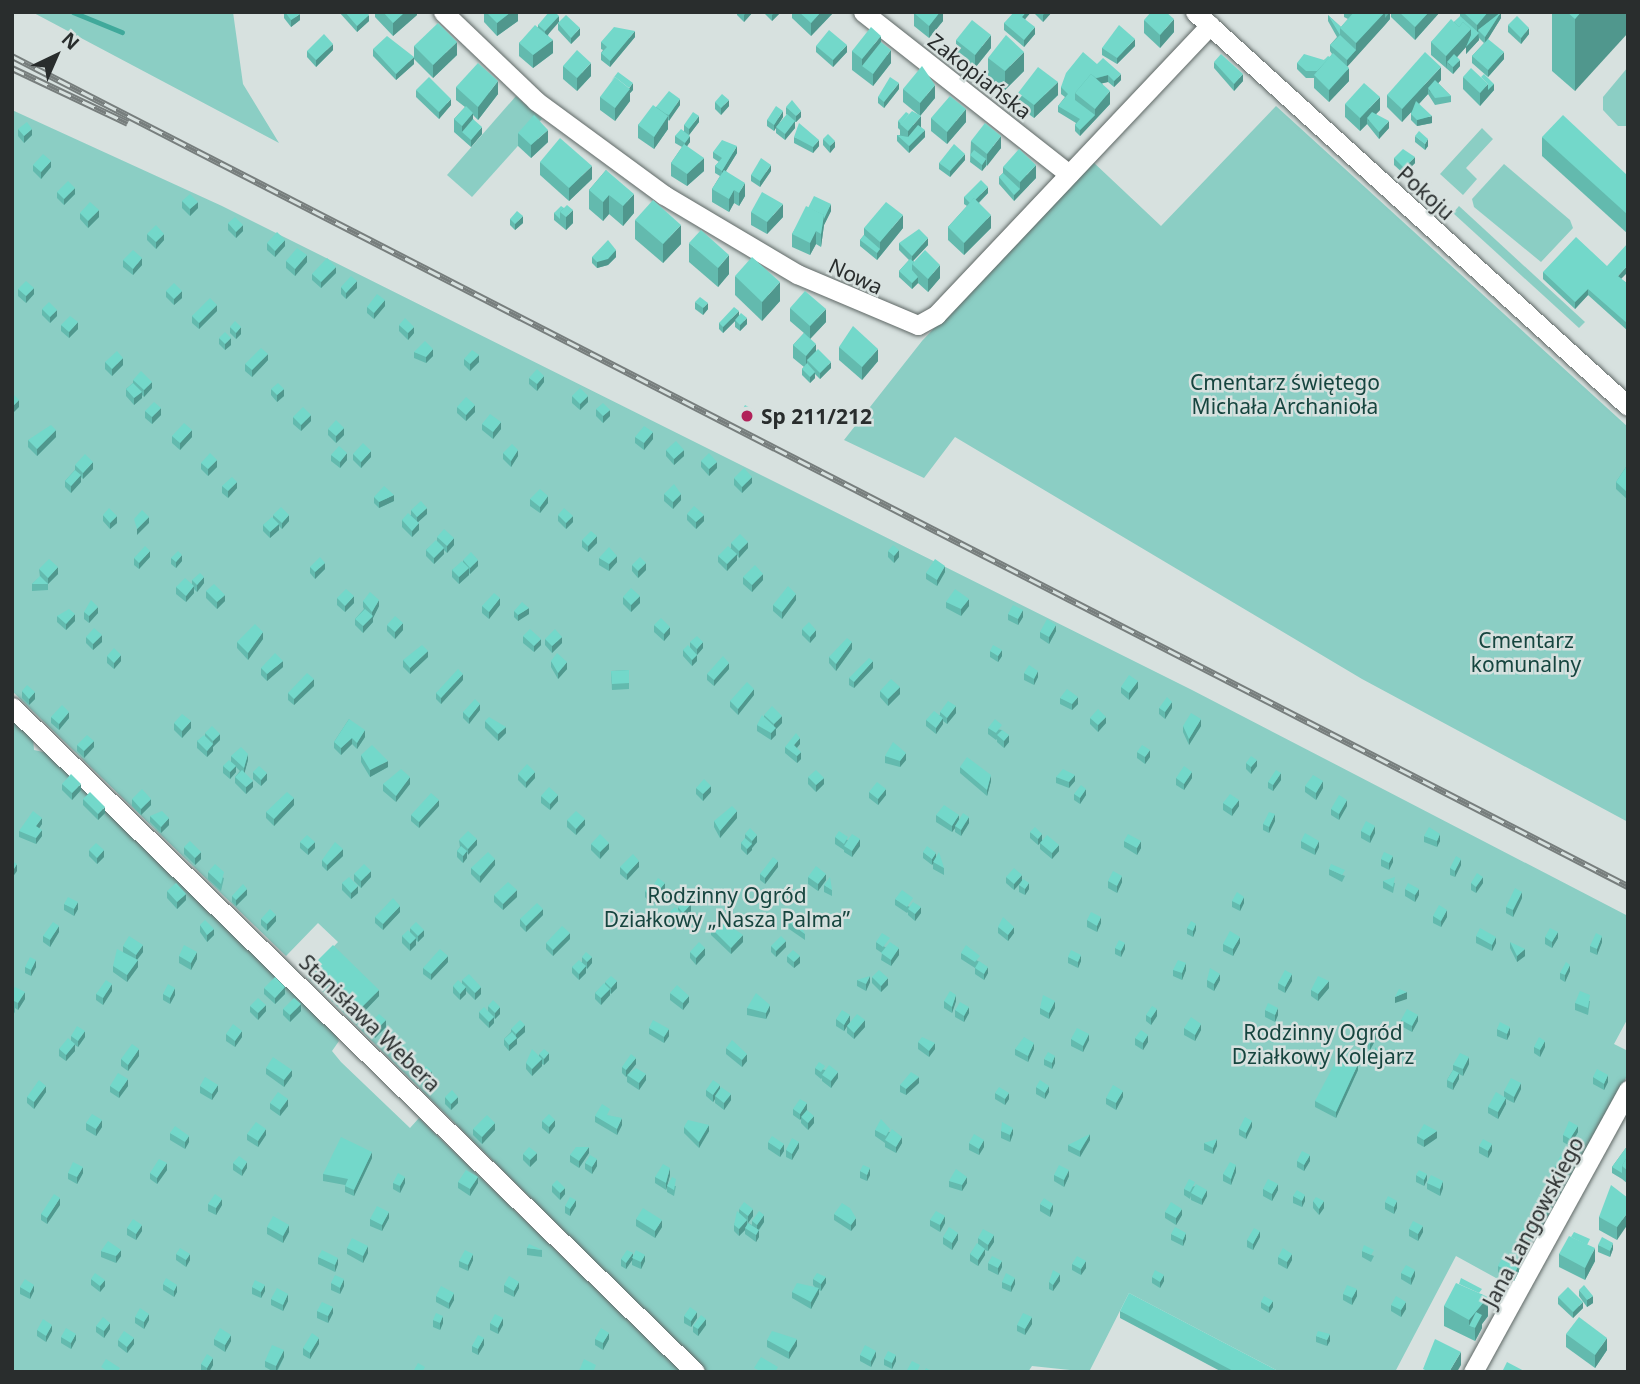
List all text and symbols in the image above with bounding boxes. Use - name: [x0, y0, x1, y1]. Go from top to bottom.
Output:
- north arrow: [21, 21, 91, 91]
- text: N: [56, 26, 85, 56]
- street label: Zakopiańska: [923, 28, 1037, 124]
- street label: Pokoju: [1392, 161, 1460, 225]
- street label: Nowa: [825, 253, 887, 299]
- park label: Cmentarz świętego Michała Archanioła: [1190, 369, 1380, 419]
- place label: Sp 211/212: [761, 403, 872, 429]
- marker: Sp 211/212: [739, 408, 755, 424]
- park label: Cmentarz komunalny: [1471, 627, 1581, 677]
- park label: Rodzinny Ogród Działkowy „Nasza Palma”: [604, 882, 850, 932]
- street label: Stanisława Webera: [294, 949, 446, 1097]
- park label: Rodzinny Ogród Działkowy Kolejarz: [1232, 1019, 1414, 1069]
- street label: Jana Łangowskiego: [1477, 1132, 1589, 1312]

